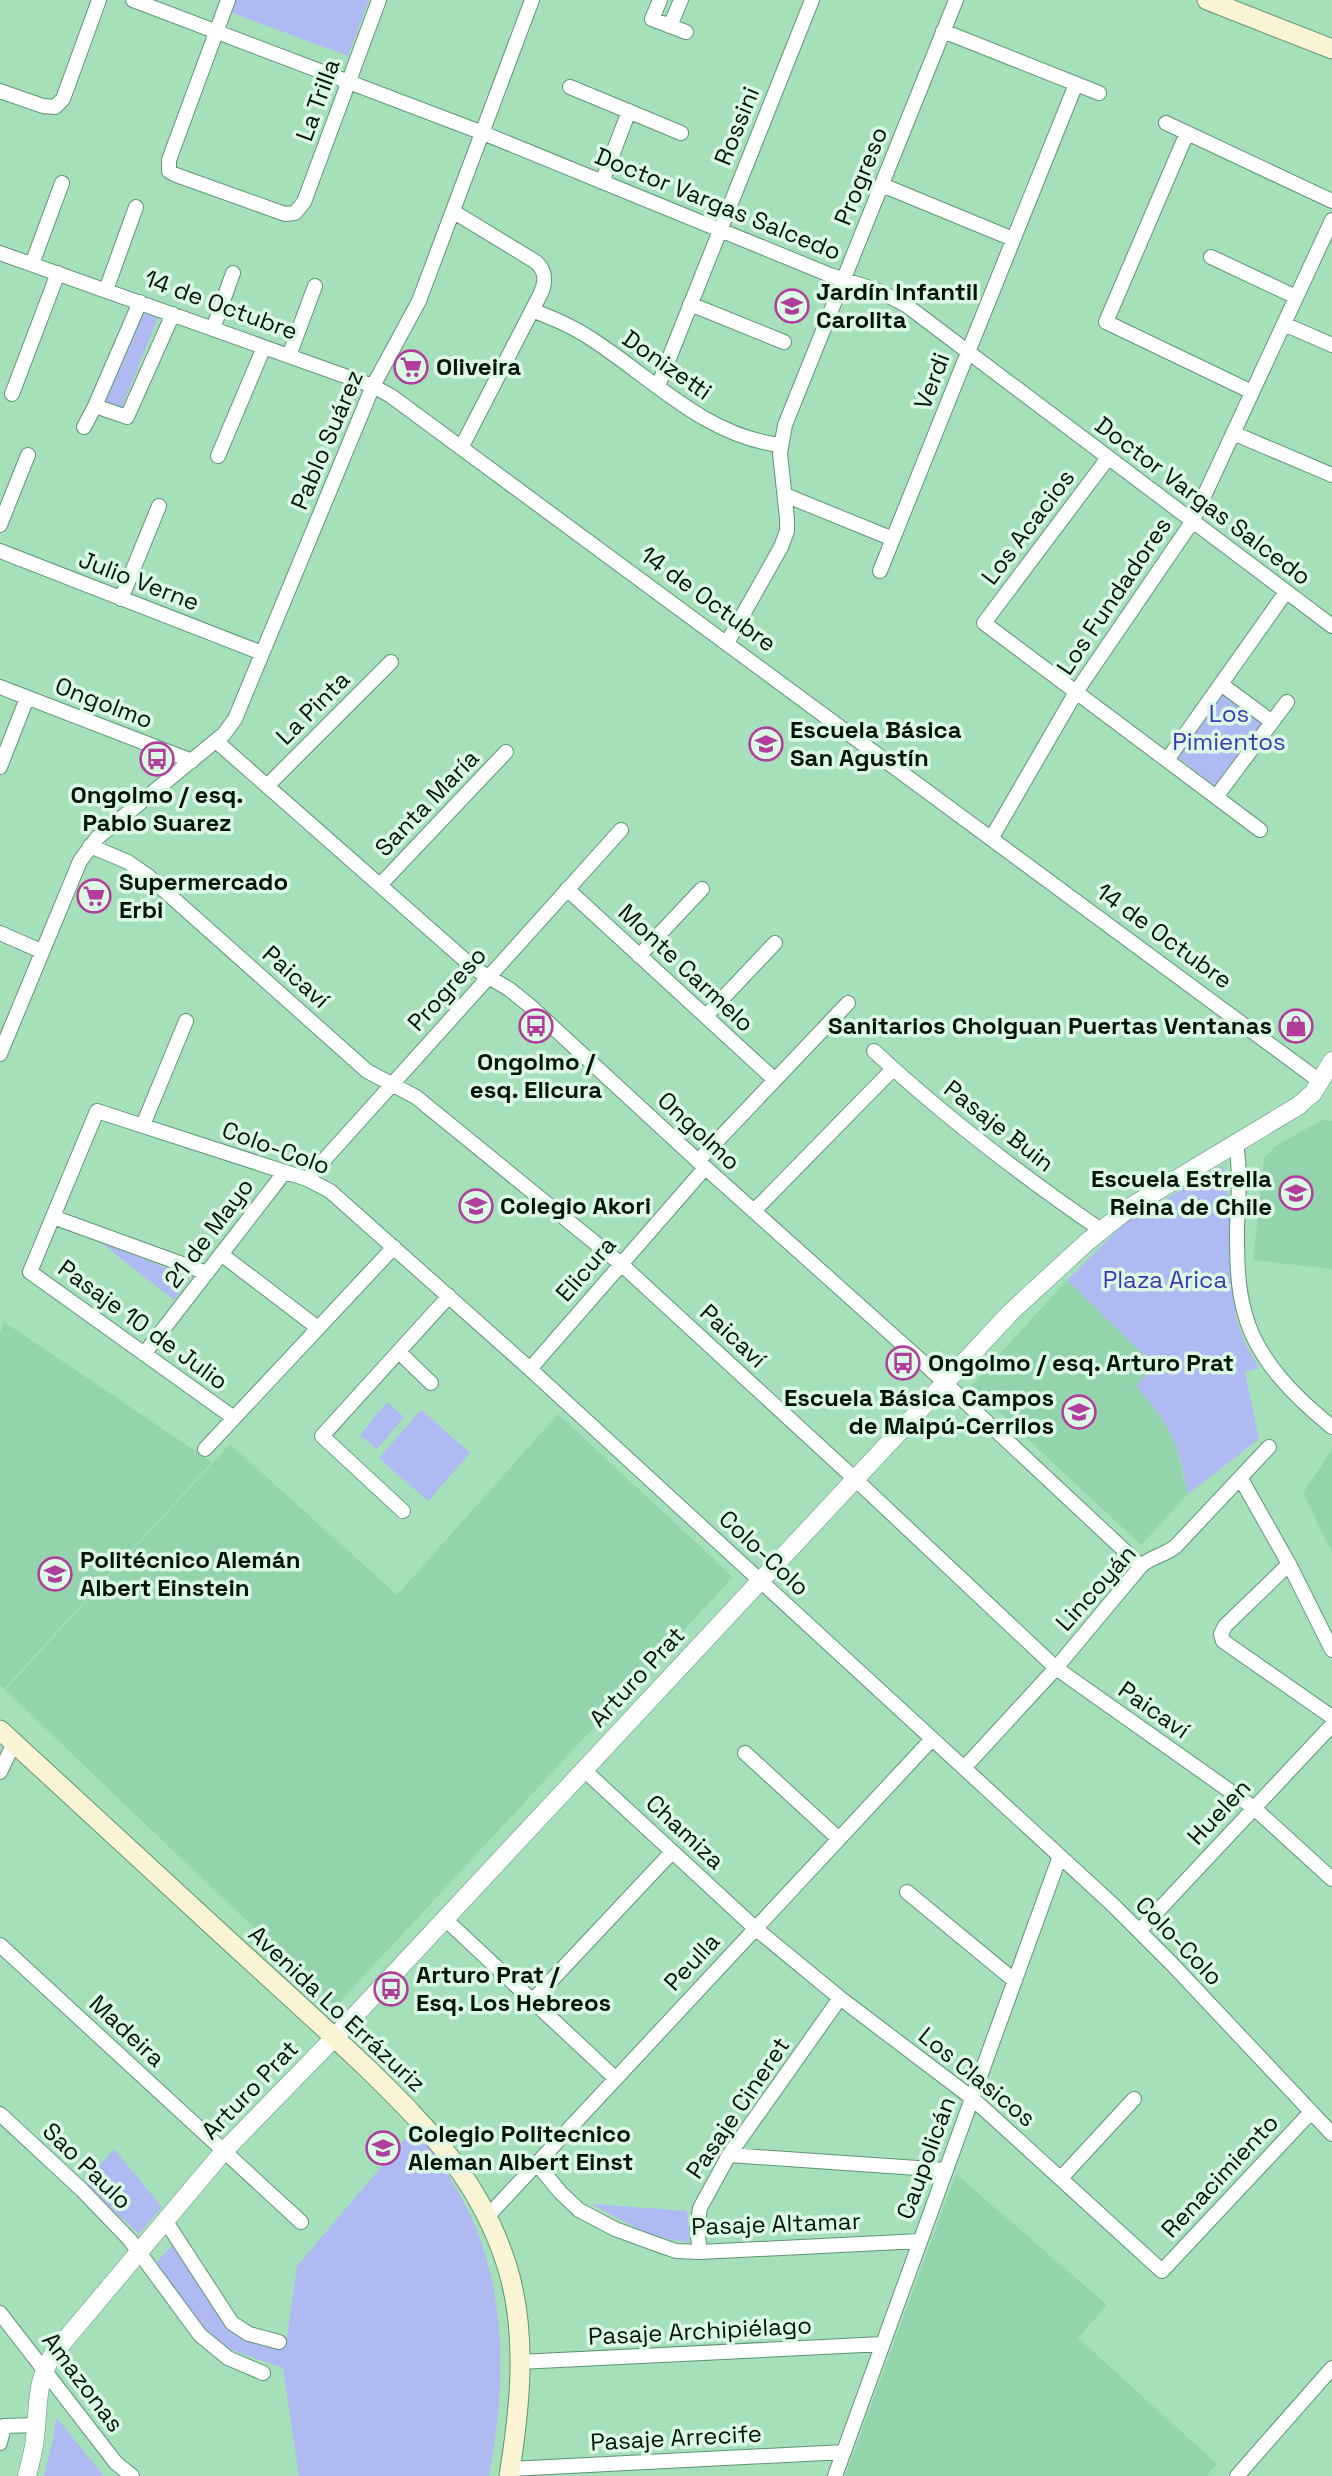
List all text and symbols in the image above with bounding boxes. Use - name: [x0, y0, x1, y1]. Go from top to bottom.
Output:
- street label: La Trilla: [288, 54, 347, 145]
- street label: Rossini: [707, 82, 766, 170]
- street label: Progreso: [827, 122, 894, 230]
- street label: Doctor Vargas Salcedo: [591, 140, 846, 267]
- street label: 14 de Octubre: [140, 262, 302, 347]
- place label: Jardín Infantil Carolita: [816, 276, 978, 335]
- school or university icon: Jardín Infantil Carolita: [773, 287, 811, 325]
- street label: Donizetti: [617, 323, 718, 407]
- supermarket icon: Oliveira: [392, 348, 430, 386]
- street label: Verdi: [907, 348, 956, 414]
- place label: Oliveira: [436, 351, 521, 382]
- street label: Pablo Suárez: [283, 365, 370, 514]
- street label: Doctor Vargas Salcedo: [1089, 409, 1317, 592]
- street label: Los Acacios: [974, 463, 1081, 591]
- street label: Los Fundadores: [1049, 511, 1178, 681]
- street label: 14 de Octubre: [634, 539, 783, 658]
- street label: Julio Verne: [74, 543, 204, 618]
- street label: La Pinta: [269, 664, 356, 751]
- street label: Ongolmo: [51, 670, 158, 735]
- park label: Los Pimientos: [1172, 698, 1286, 757]
- place label: Escuela Básica San Agustín: [790, 714, 962, 773]
- school or university icon: Escuela Básica San Agustín: [747, 725, 785, 763]
- bus stop icon: Ongolmo / esq. Pablo Suarez: [138, 740, 176, 778]
- street label: Santa María: [368, 742, 486, 863]
- place label: Ongolmo / esq. Pablo Suarez: [71, 779, 243, 838]
- place label: Supermercado Erbi: [119, 866, 288, 925]
- street label: 14 de Octubre: [1090, 876, 1239, 995]
- supermarket icon: Supermercado Erbi: [75, 877, 113, 915]
- street label: Monte Carmelo: [612, 897, 761, 1039]
- street label: Paicaví: [256, 938, 337, 1015]
- street label: Progreso: [400, 940, 493, 1038]
- bus stop icon: Ongolmo / esq. Elicura: [517, 1007, 555, 1045]
- shop icon: Sanitarios Cholguan Puertas Ventanas: [1277, 1007, 1315, 1045]
- place label: Sanitarios Cholguan Puertas Ventanas: [828, 1010, 1272, 1041]
- place label: Ongolmo / esq. Elicura: [470, 1046, 602, 1105]
- street label: Pasaje Buin: [938, 1073, 1061, 1178]
- street label: Ongolmo: [651, 1084, 747, 1177]
- street label: Colo-Colo: [218, 1114, 334, 1181]
- place label: Escuela Estrella Reina de Chile: [1091, 1163, 1272, 1222]
- street label: 21 de Mayo: [157, 1171, 260, 1294]
- school or university icon: Escuela Estrella Reina de Chile: [1277, 1174, 1315, 1212]
- school or university icon: Colegio Akori: [457, 1187, 495, 1225]
- place label: Colegio Akori: [500, 1190, 651, 1221]
- street label: Elicura: [549, 1229, 623, 1308]
- street label: Pasaje 10 de Julio: [52, 1252, 234, 1397]
- park label: Plaza Arica: [1103, 1264, 1227, 1295]
- street label: Paicaví: [693, 1297, 773, 1374]
- bus stop icon: Ongolmo / esq. Arturo Prat: [884, 1344, 922, 1382]
- place label: Ongolmo / esq. Arturo Prat: [928, 1347, 1234, 1378]
- place label: Escuela Básica Campos de Maipú-Cerrilos: [784, 1382, 1054, 1441]
- school or university icon: Escuela Básica Campos de Maipú-Cerrilos: [1060, 1393, 1098, 1431]
- street label: Colo-Colo: [713, 1503, 816, 1602]
- street label: Lincoyán: [1049, 1538, 1143, 1637]
- place label: Politécnico Alemán Albert Einstein: [80, 1544, 300, 1603]
- school or university icon: Politécnico Alemán Albert Einstein: [36, 1555, 74, 1593]
- street label: Arturo Prat: [582, 1620, 691, 1734]
- street label: Paicaví: [1113, 1674, 1196, 1745]
- street label: Huelen: [1180, 1772, 1257, 1851]
- street label: Chamiza: [639, 1787, 731, 1876]
- street label: Colo-Colo: [1129, 1889, 1230, 1992]
- street label: Avenida Lo Errázuriz: [242, 1919, 432, 2099]
- street label: Peulla: [657, 1926, 726, 1997]
- place label: Arturo Prat / Esq. Los Hebreos: [416, 1959, 611, 2018]
- bus stop icon: Arturo Prat / Esq. Los Hebreos: [372, 1970, 410, 2008]
- street label: Madeira: [83, 1988, 172, 2074]
- street label: Los Clasicos: [912, 2020, 1042, 2133]
- street label: Pasaje Cineret: [679, 2031, 796, 2184]
- street label: Arturo Prat: [194, 2033, 305, 2146]
- street label: Caupolicán: [889, 2092, 962, 2224]
- street label: Renacimiento: [1154, 2107, 1285, 2244]
- street label: Sao Paulo: [36, 2116, 138, 2216]
- place label: Colegio Politecnico Aleman Albert Einst: [408, 2118, 633, 2177]
- school or university icon: Colegio Politecnico Aleman Albert Einst: [364, 2129, 402, 2167]
- street label: Pasaje Altamar: [691, 2205, 861, 2242]
- street label: Pasaje Archipiélago: [587, 2309, 813, 2352]
- street label: Amazonas: [36, 2325, 131, 2438]
- street label: Pasaje Arrecife: [589, 2418, 762, 2457]

